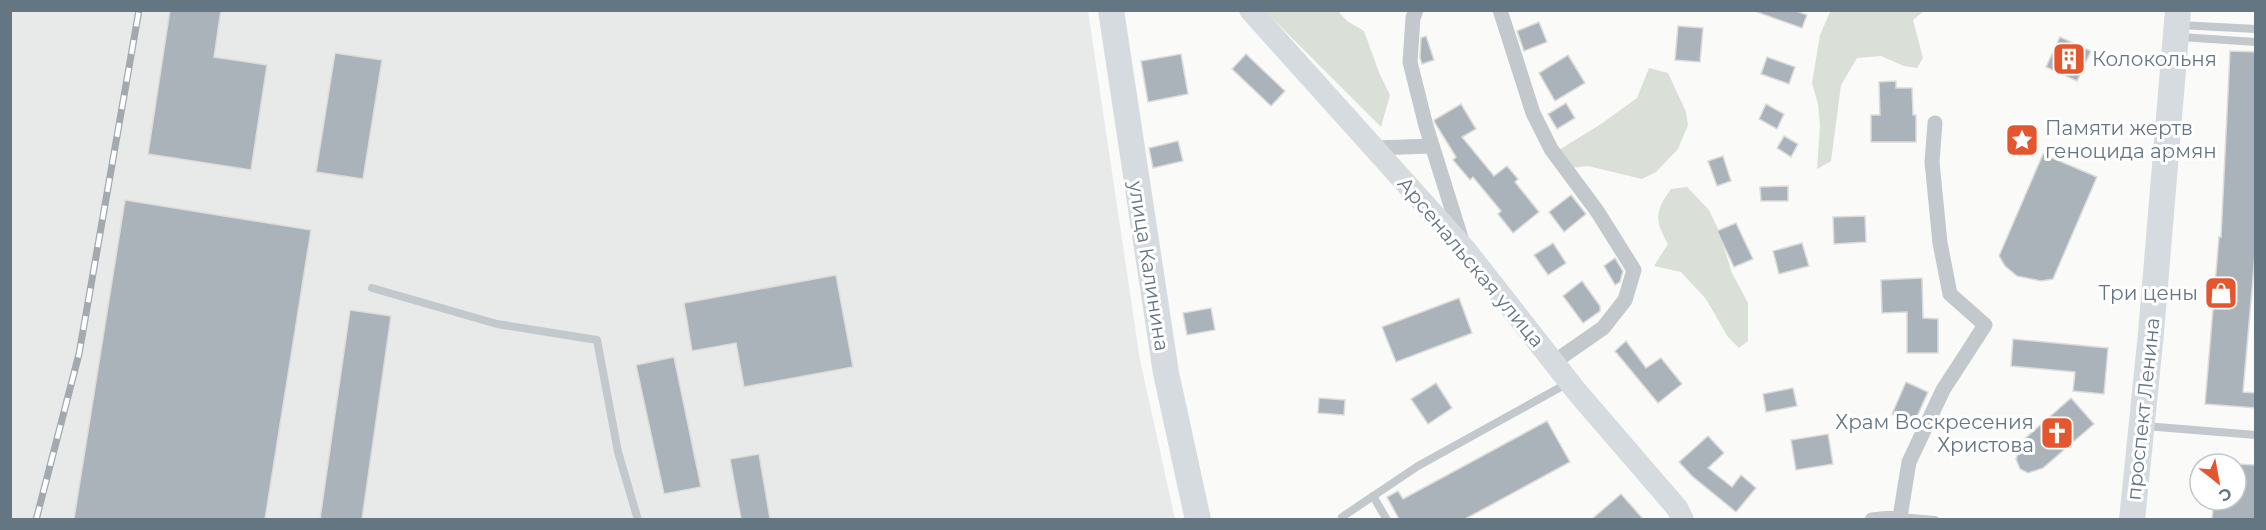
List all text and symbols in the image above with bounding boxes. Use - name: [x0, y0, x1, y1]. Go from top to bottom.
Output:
- building icon: Колокольня: [2051, 41, 2087, 77]
- place label: Колокольня: [2092, 47, 2217, 71]
- place label: Памяти жертв геноцида армян: [2045, 116, 2217, 163]
- place icon: Памяти жертв геноцида армян: [2004, 122, 2040, 158]
- street label: Арсенальская улица: [1393, 172, 1549, 352]
- street label: улица Калинина: [1124, 178, 1174, 353]
- shop icon: Три цены: [2203, 275, 2239, 311]
- place label: Три цены: [2099, 281, 2198, 305]
- street label: проспект Ленина: [2121, 316, 2165, 502]
- place label: Храм Воскресения Христова: [1835, 410, 2034, 457]
- church icon: Храм Воскресения Христова: [2039, 415, 2075, 451]
- north arrow: [2188, 452, 2248, 512]
- text: С: [2215, 483, 2235, 506]

